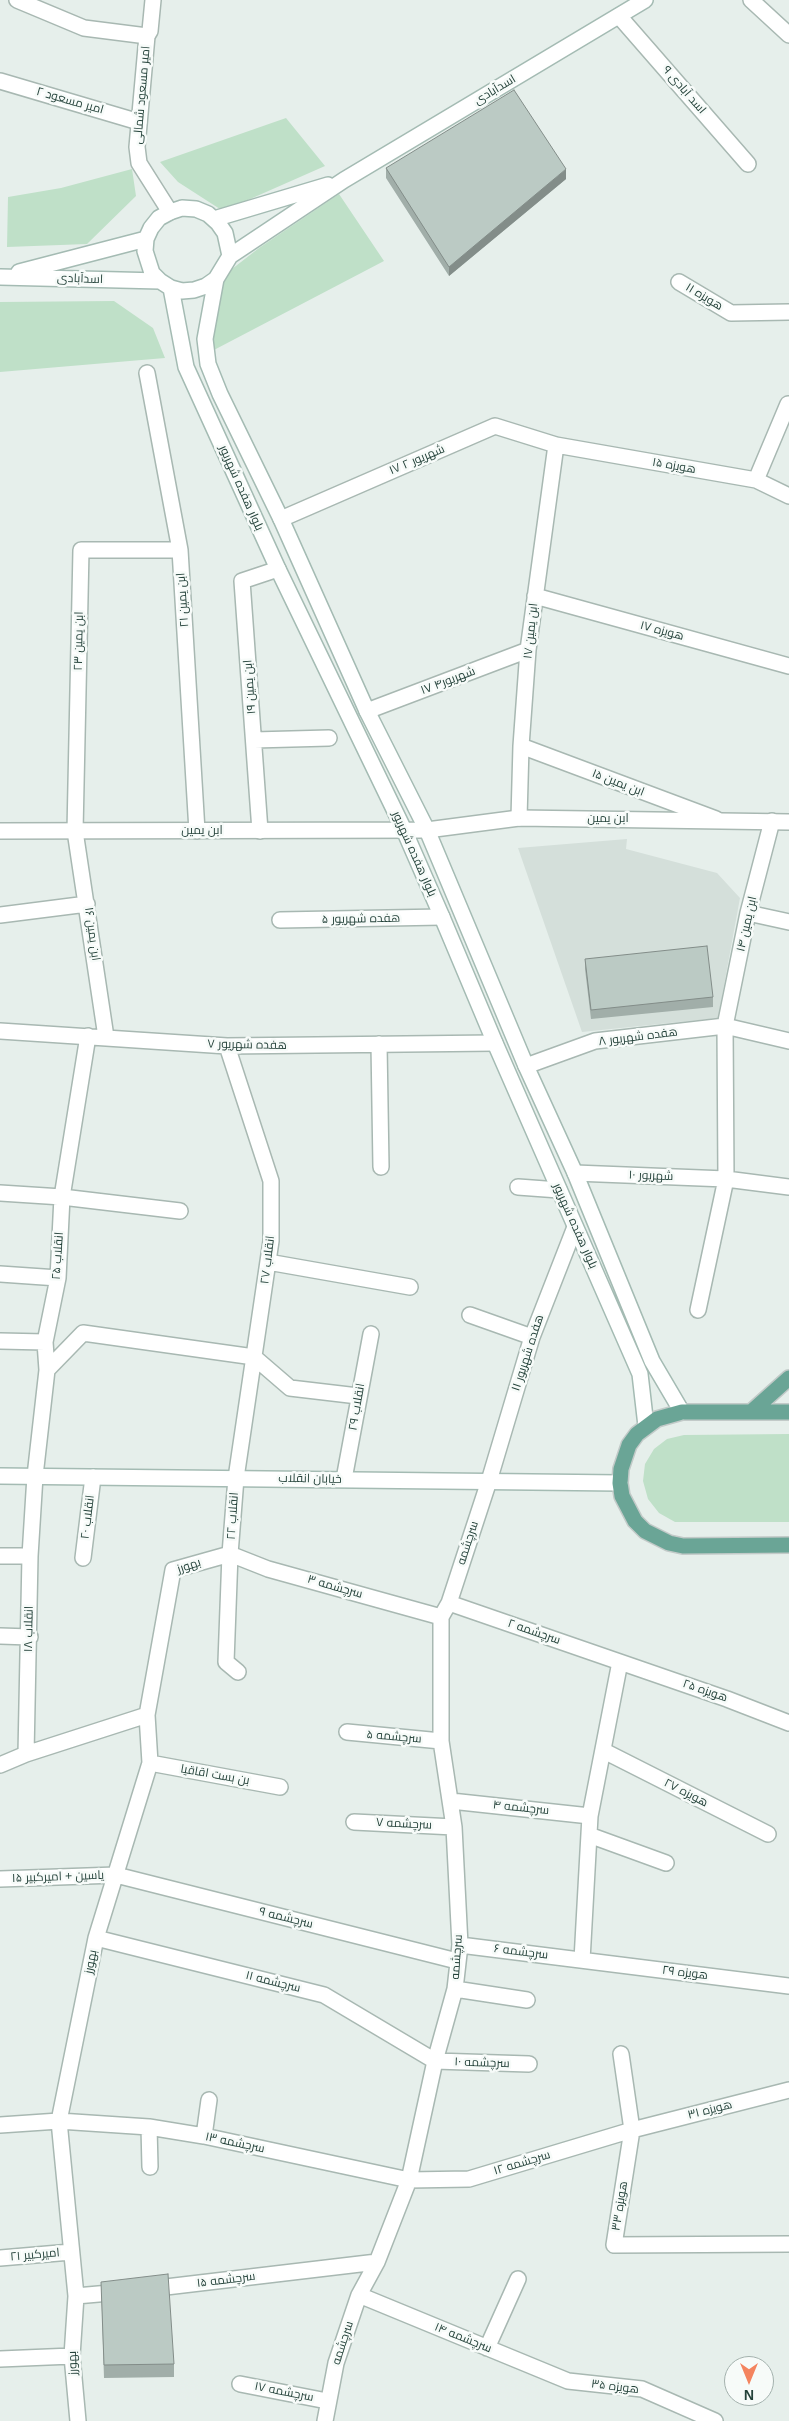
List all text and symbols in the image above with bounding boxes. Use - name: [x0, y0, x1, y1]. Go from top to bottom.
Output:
- street label: امیر مسعود شمالی: [131, 45, 153, 145]
- street label: اسد آبادی ۹: [659, 63, 709, 117]
- street label: اسدآبادی: [472, 72, 518, 108]
- street label: امیر مسعود ۲: [35, 85, 105, 117]
- street label: اسدآبادی: [57, 271, 103, 287]
- street label: هویزه ۱۱: [683, 280, 725, 314]
- street label: ۱۷ شهریور ۲: [387, 442, 447, 478]
- street label: بلوار هفده شهریور: [216, 443, 266, 533]
- street label: هویزه ۱۵: [651, 455, 697, 477]
- street label: ابن یمین ۲۱: [174, 572, 192, 628]
- street label: ابن یمین ۱۷: [521, 602, 541, 660]
- street label: ابن یمین ۲۳: [71, 611, 87, 671]
- street label: هویزه ۱۷: [638, 618, 686, 644]
- street label: ابن یمین ۱۹: [241, 659, 259, 715]
- street label: ۱۷ شهریور۴: [419, 664, 477, 698]
- street label: ابن یمین ۱۵: [590, 766, 646, 800]
- street label: بلوار هفده شهریور: [389, 809, 439, 899]
- street label: ابن یمین: [587, 812, 629, 826]
- street label: ابن یمین: [181, 824, 223, 838]
- street label: ابن یمین ۱۴: [734, 895, 760, 953]
- street label: ابن یمین ۱۶: [81, 906, 103, 962]
- street label: هفده شهریور ۵: [322, 911, 400, 927]
- street label: هفده شهریور ۸: [598, 1025, 678, 1049]
- street label: هفده شهریور ۷: [207, 1037, 287, 1053]
- street label: شهریور ۱۰: [628, 1168, 674, 1184]
- street label: بلوار هفده شهریور: [550, 1181, 600, 1271]
- street label: انقلاب ۲۵: [49, 1232, 67, 1280]
- street label: انقلاب ۲۷: [258, 1235, 278, 1285]
- street label: هفده شهریور ۱۱: [509, 1313, 547, 1393]
- street label: انقلاب ۲۹: [346, 1382, 368, 1432]
- street label: خیابان انقلاب: [278, 1471, 342, 1487]
- street label: انقلاب ۲۲: [224, 1492, 242, 1540]
- street label: انقلاب ۲۰: [78, 1494, 98, 1540]
- street label: سرچشمه: [454, 1519, 482, 1567]
- street label: بهورز: [175, 1555, 203, 1577]
- street label: سرچشمه ۳: [306, 1572, 364, 1602]
- street label: انقلاب ۱۸: [21, 1606, 37, 1652]
- street label: سرچشمه ۲: [506, 1616, 562, 1648]
- street label: هویزه ۲۵: [681, 1677, 729, 1705]
- street label: سرچشمه ۵: [366, 1727, 422, 1747]
- street label: بن بست اقاقیا: [179, 1762, 251, 1788]
- street label: هویزه ۲۷: [662, 1776, 710, 1810]
- street label: سرچشمه ۴: [492, 1798, 550, 1818]
- street label: سرچشمه ۷: [376, 1815, 432, 1833]
- street label: یاسین + امیرکبیر ۱۵: [12, 1868, 104, 1886]
- street label: سرچشمه ۹: [258, 1904, 314, 1932]
- street label: سرچشمه: [448, 1934, 466, 1980]
- street label: سرچشمه ۶: [493, 1942, 549, 1962]
- street label: بهورز: [82, 1949, 100, 1975]
- street label: هویزه ۲۹: [661, 1963, 709, 1983]
- street label: سرچشمه ۱۱: [244, 1968, 302, 1996]
- street label: سرچشمه ۱۰: [454, 2055, 510, 2071]
- street label: هویزه ۳۱: [686, 2098, 734, 2122]
- street label: سرچشمه ۱۳: [204, 2130, 266, 2156]
- street label: سرچشمه ۱۲: [492, 2148, 552, 2178]
- street label: هویزه ۳۳: [609, 2180, 631, 2232]
- street label: امیرکبیر ۲۱: [10, 2246, 60, 2264]
- street label: سرچشمه ۱۵: [196, 2269, 256, 2291]
- street label: سرچشمه: [329, 2319, 357, 2367]
- street label: سرچشمه ۱۴: [432, 2320, 494, 2356]
- street label: بهورز: [65, 2351, 81, 2375]
- north arrow: [724, 2356, 774, 2406]
- street label: هویزه ۳۵: [590, 2377, 640, 2397]
- street label: سرچشمه ۱۷: [253, 2379, 315, 2405]
- text: N: [744, 2387, 754, 2403]

